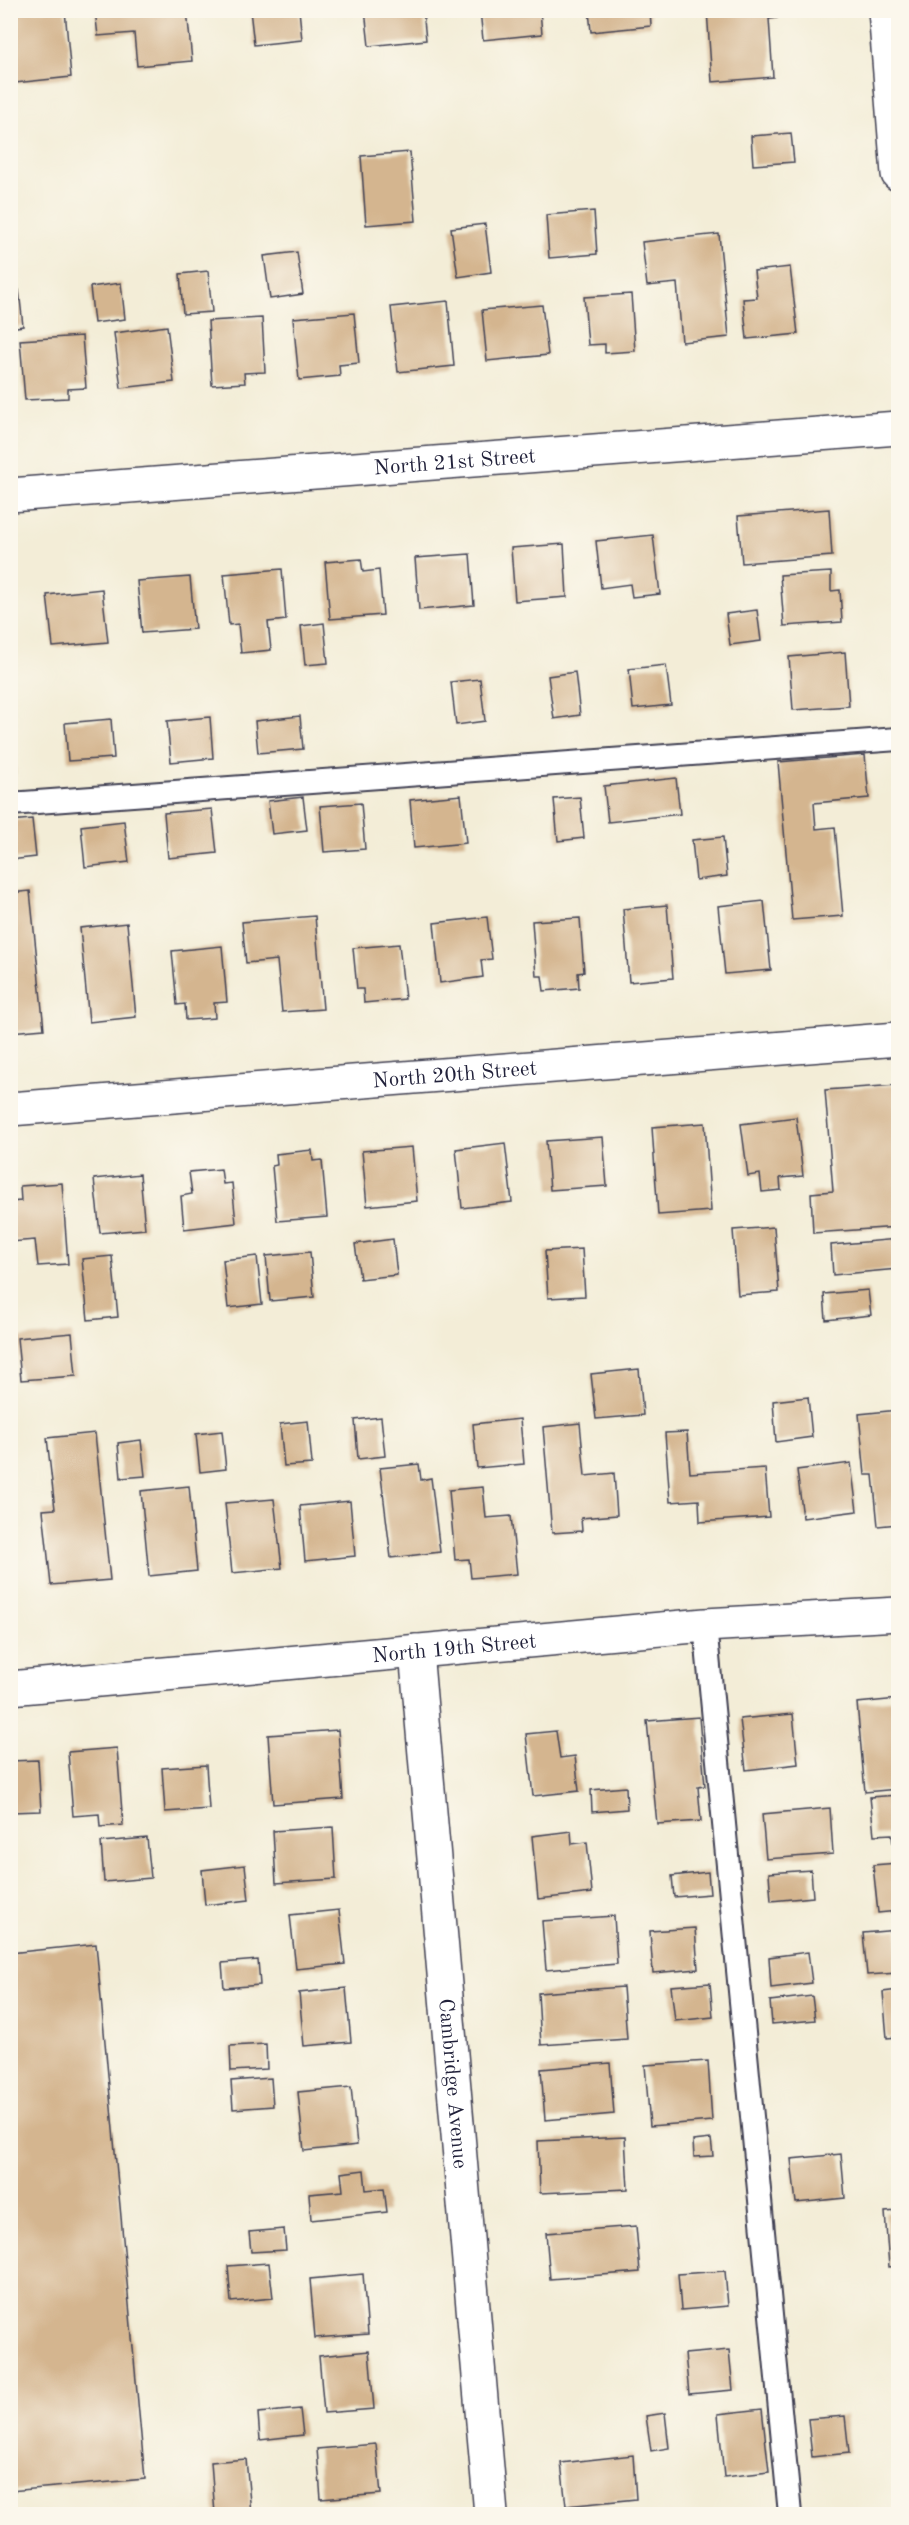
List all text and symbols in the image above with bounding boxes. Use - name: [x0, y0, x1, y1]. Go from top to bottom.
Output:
- street label: North 21st Street: [373, 446, 537, 480]
- street label: North 20th Street: [372, 1059, 538, 1092]
- street label: North 19th Street: [371, 1631, 537, 1667]
- street label: Cambridge Avenue: [434, 1998, 470, 2169]

